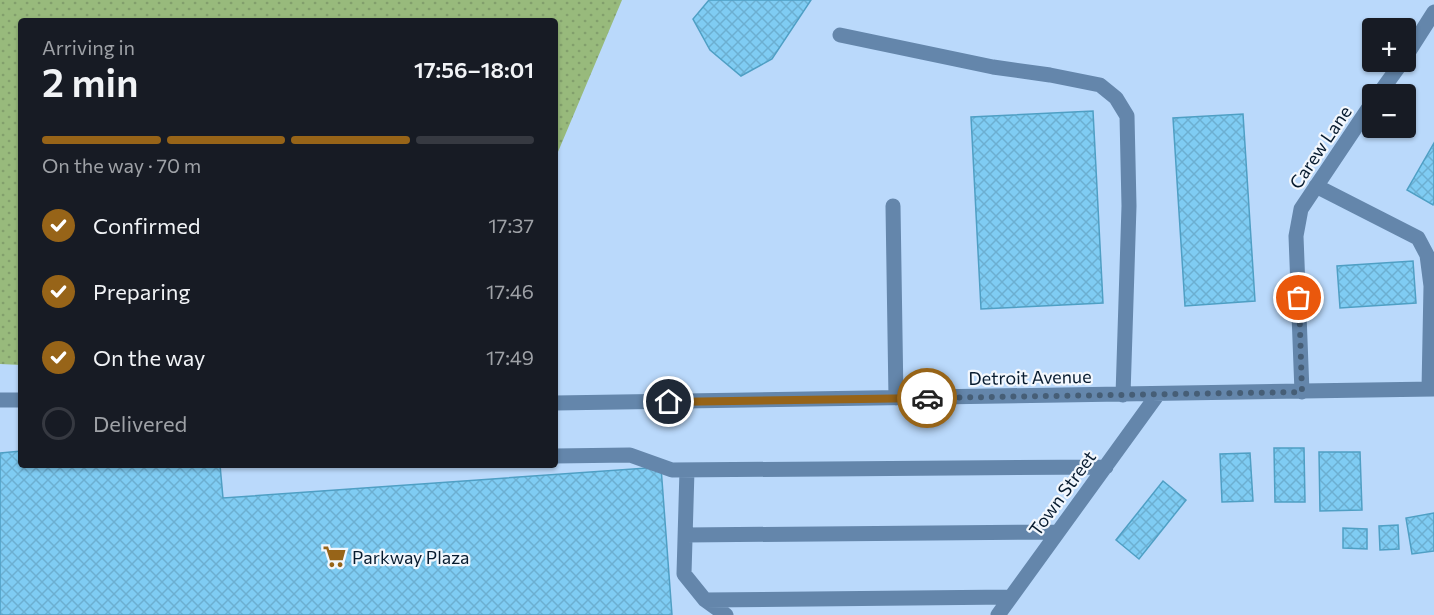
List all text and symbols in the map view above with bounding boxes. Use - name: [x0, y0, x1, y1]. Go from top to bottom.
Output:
- map controls: [1362, 18, 1416, 138]
- button: +: [1362, 18, 1416, 72]
- text: Arriving in: [42, 35, 135, 59]
- text: 17:56–18:01: [414, 56, 534, 83]
- text: 2 min: [42, 57, 139, 105]
- button: −: [1362, 84, 1416, 138]
- street label: Carew Lane: [1284, 101, 1356, 193]
- text: On the way · 70 m: [42, 153, 201, 177]
- icon: check: [42, 209, 75, 242]
- text: Confirmed: [93, 212, 200, 239]
- text: 17:37: [488, 213, 534, 237]
- pin: [1273, 272, 1324, 323]
- icon: check: [42, 275, 75, 308]
- text: Preparing: [93, 278, 190, 305]
- text: 17:46: [486, 279, 534, 303]
- icon: bag: [1282, 281, 1315, 314]
- icon: check: [42, 341, 75, 374]
- text: On the way: [93, 344, 205, 371]
- text: 17:49: [486, 345, 534, 369]
- street label: Detroit Avenue: [968, 365, 1092, 389]
- courier: [897, 368, 957, 428]
- pin: [643, 376, 694, 427]
- icon: car: [911, 382, 944, 415]
- icon: home: [652, 385, 685, 418]
- text: Delivered: [93, 410, 187, 437]
- street label: Town Street: [1024, 446, 1100, 540]
- supermarket icon: Parkway Plaza: [321, 544, 347, 570]
- place label: Parkway Plaza: [352, 546, 470, 568]

